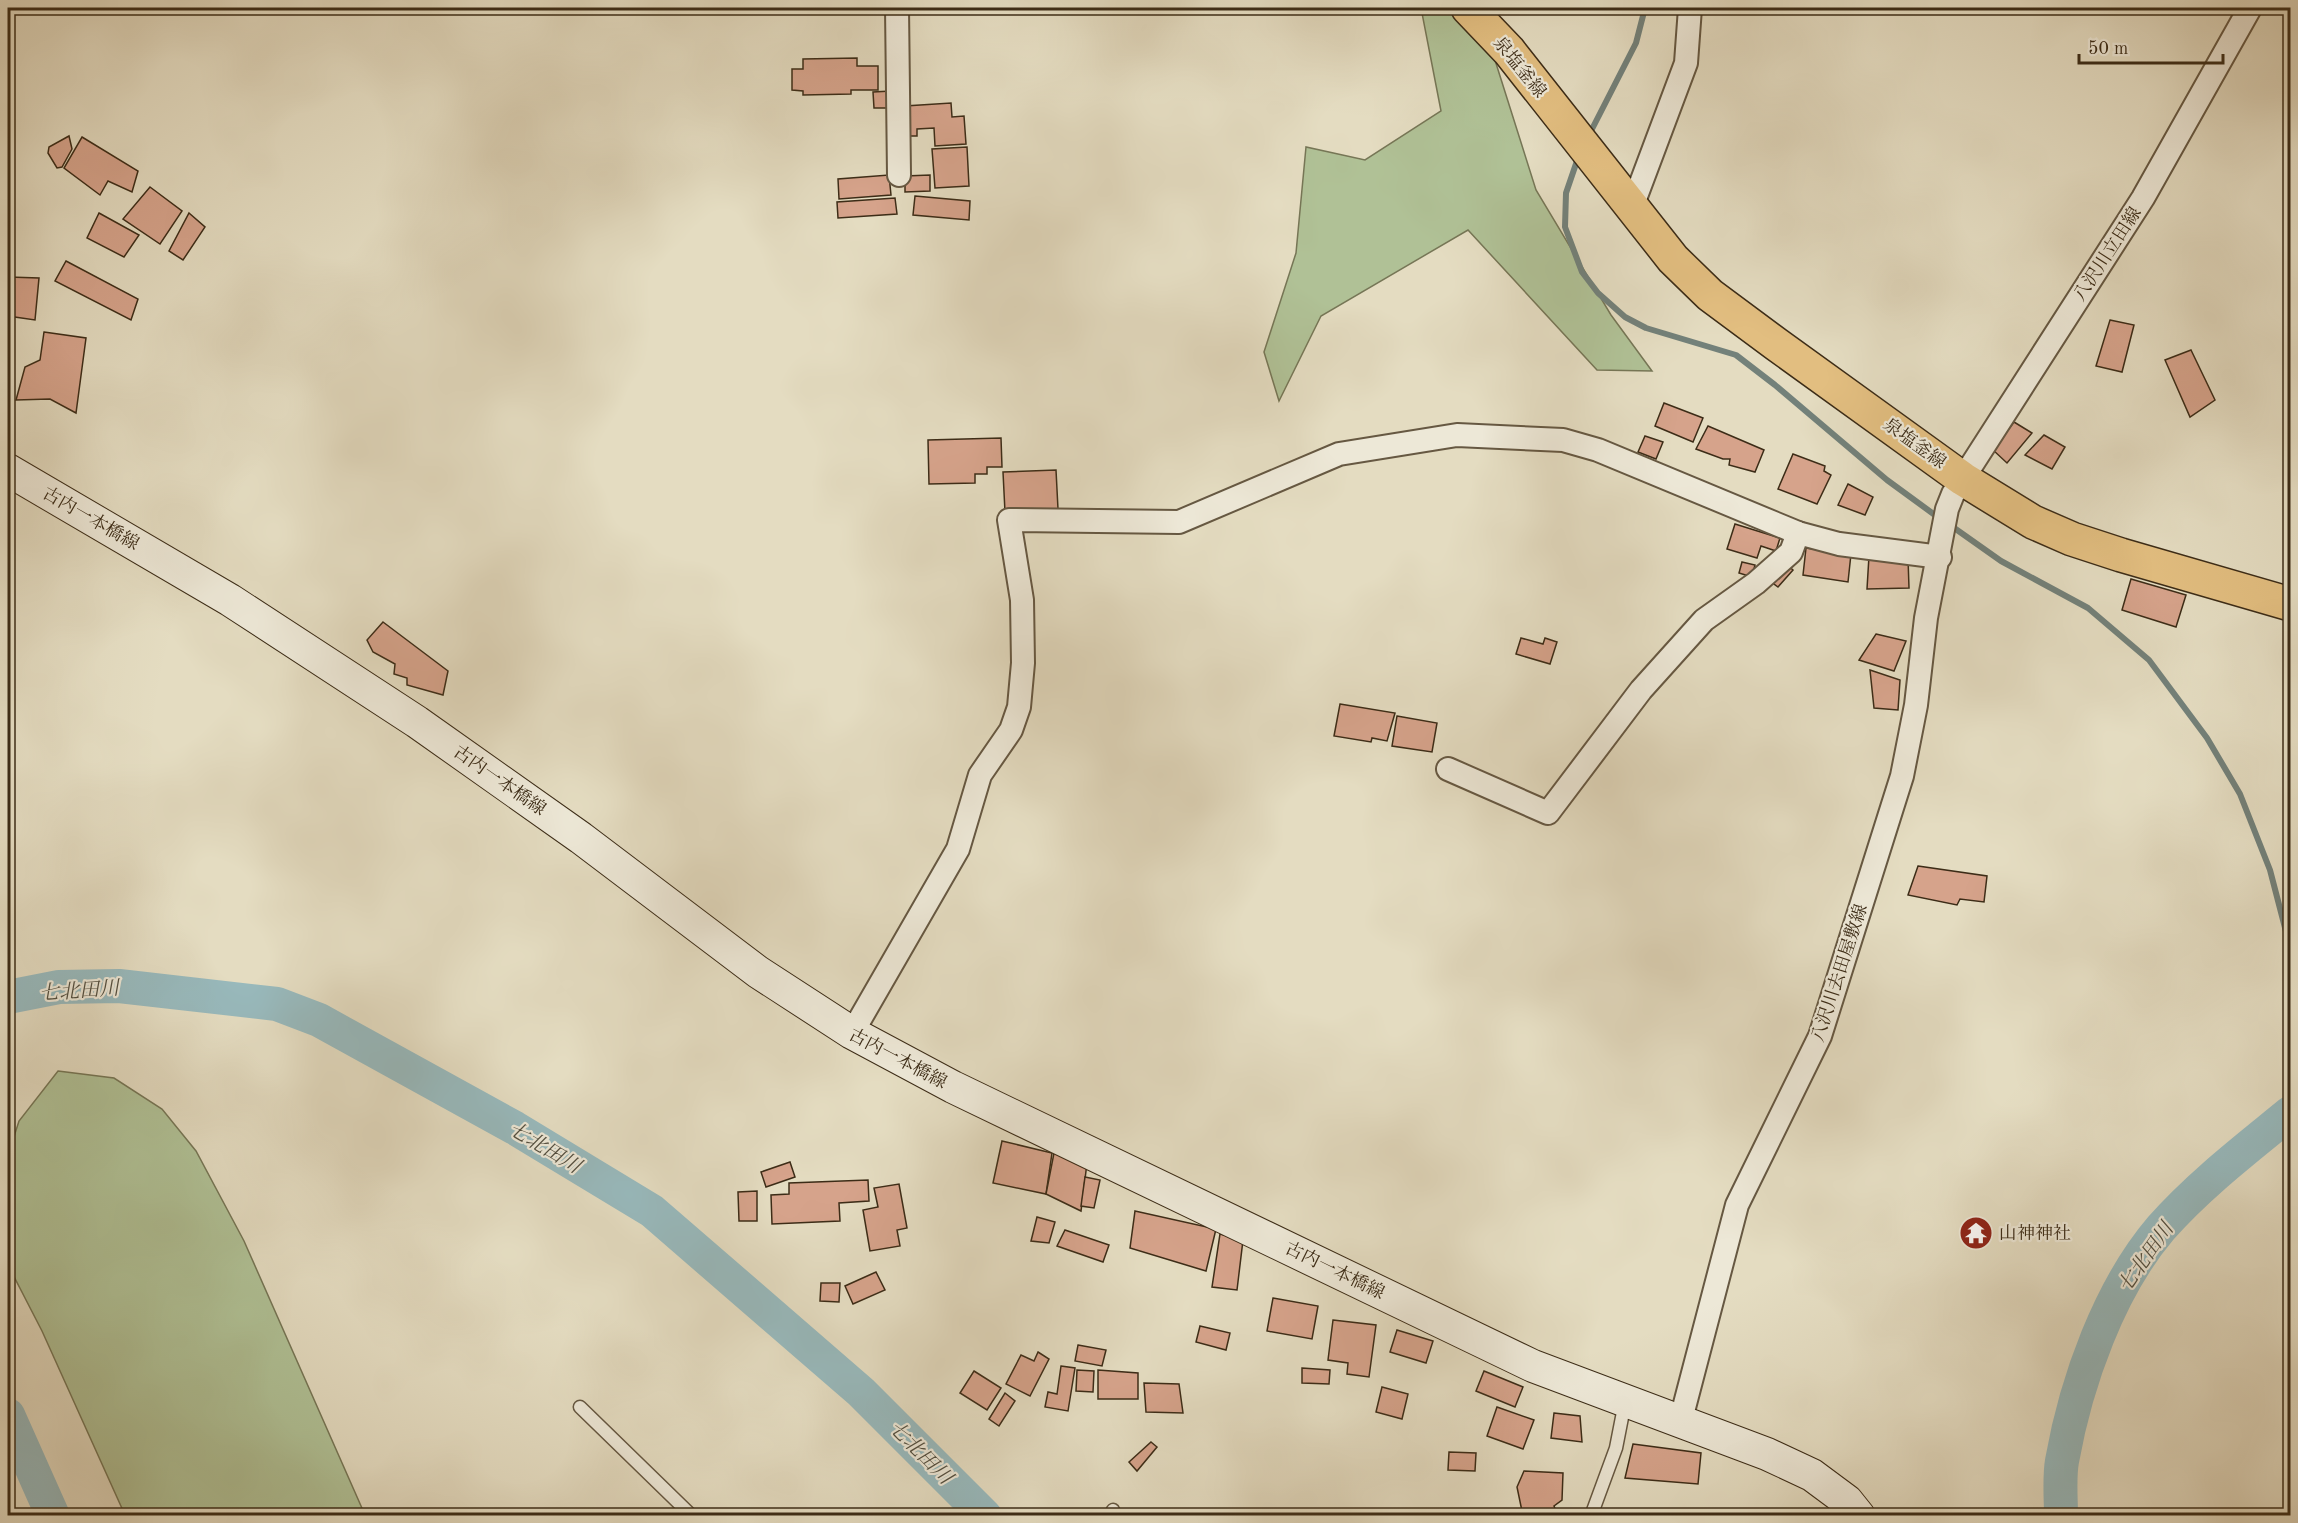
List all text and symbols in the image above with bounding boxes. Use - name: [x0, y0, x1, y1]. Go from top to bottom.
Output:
- scale bar: [2079, 27, 2223, 65]
- street label: 泉塩釜線: [1490, 33, 1550, 101]
- text: 50 m: [2088, 40, 2128, 58]
- street label: 八沢川立田線: [2069, 203, 2145, 305]
- street label: 泉塩釜線: [1880, 414, 1950, 472]
- street label: 古内一本橋線: [39, 482, 143, 554]
- street label: 古内一本橋線: [450, 741, 550, 819]
- street label: 八沢川去田屋敷線: [1807, 901, 1871, 1045]
- water label: 七北田川: [38, 977, 122, 1005]
- street label: 古内一本橋線: [846, 1024, 950, 1092]
- water label: 七北田川: [505, 1118, 586, 1179]
- temple icon: 山神神社: [1958, 1215, 1994, 1251]
- water label: 七北田川: [2114, 1217, 2179, 1297]
- place label: 山神神社: [1999, 1223, 2071, 1243]
- street label: 古内一本橋線: [1282, 1237, 1388, 1303]
- water label: 七北田川: [884, 1417, 958, 1490]

